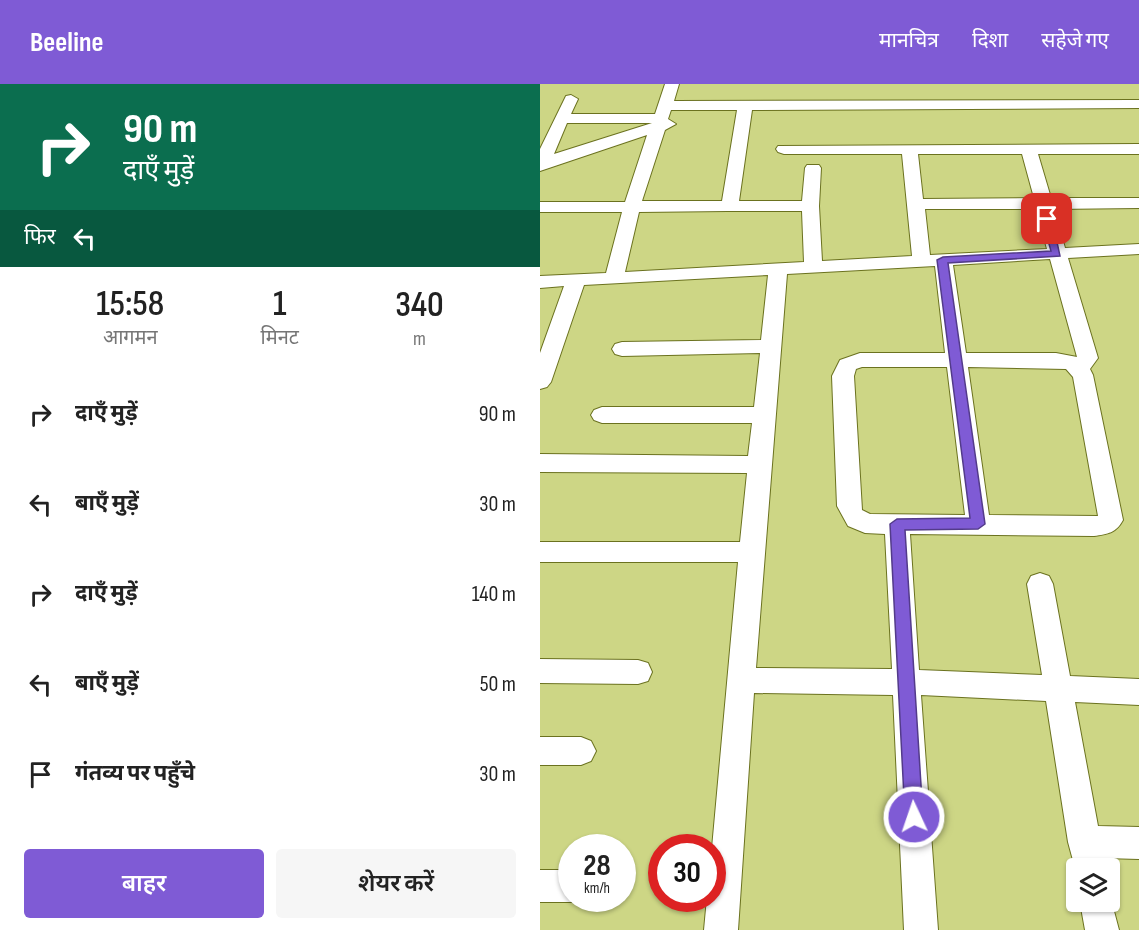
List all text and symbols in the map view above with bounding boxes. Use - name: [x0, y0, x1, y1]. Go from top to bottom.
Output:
- text: Beeline: [30, 26, 103, 59]
- text: मानचित्र: [879, 28, 939, 53]
- text: दिशा: [972, 28, 1008, 53]
- text: सहेजे गए: [1041, 28, 1109, 53]
- text: 90 m: [123, 104, 197, 155]
- icon: right: [24, 108, 102, 186]
- text: दाएँ मुड़ें: [123, 155, 194, 187]
- pin: [1021, 193, 1072, 244]
- icon: arrive: [1030, 202, 1063, 235]
- icon: left: [68, 222, 101, 255]
- text: फिर: [24, 224, 56, 251]
- text: 15:58: [96, 283, 164, 326]
- text: 1: [273, 283, 286, 326]
- text: 340: [395, 284, 444, 327]
- text: आगमन: [103, 326, 158, 350]
- text: मिनट: [261, 326, 299, 350]
- text: m: [413, 327, 426, 351]
- icon: right: [24, 398, 57, 431]
- text: दाएँ मुड़ें: [75, 400, 138, 427]
- text: 90 m: [479, 401, 516, 428]
- icon: left: [24, 488, 57, 521]
- text: बाएँ मुड़ें: [75, 490, 139, 517]
- text: 30 m: [479, 491, 516, 518]
- icon: right: [24, 578, 57, 611]
- text: दाएँ मुड़ें: [75, 580, 138, 607]
- text: 140 m: [472, 581, 516, 608]
- icon: left: [24, 668, 57, 701]
- text: बाएँ मुड़ें: [75, 670, 139, 697]
- text: 50 m: [480, 671, 516, 698]
- icon: arrive: [24, 758, 57, 791]
- text: गंतव्य पर पहुँचे: [75, 760, 195, 787]
- text: 30 m: [479, 761, 516, 788]
- position arrow: [882, 785, 946, 849]
- speed limit sign: 30: [648, 834, 726, 912]
- text: 28: [583, 848, 611, 884]
- button: बाहर: [24, 849, 264, 918]
- button: शेयर करें: [276, 849, 516, 918]
- map controls: [1066, 858, 1120, 912]
- button: layers: [1066, 858, 1120, 912]
- text: km/h: [584, 879, 610, 898]

